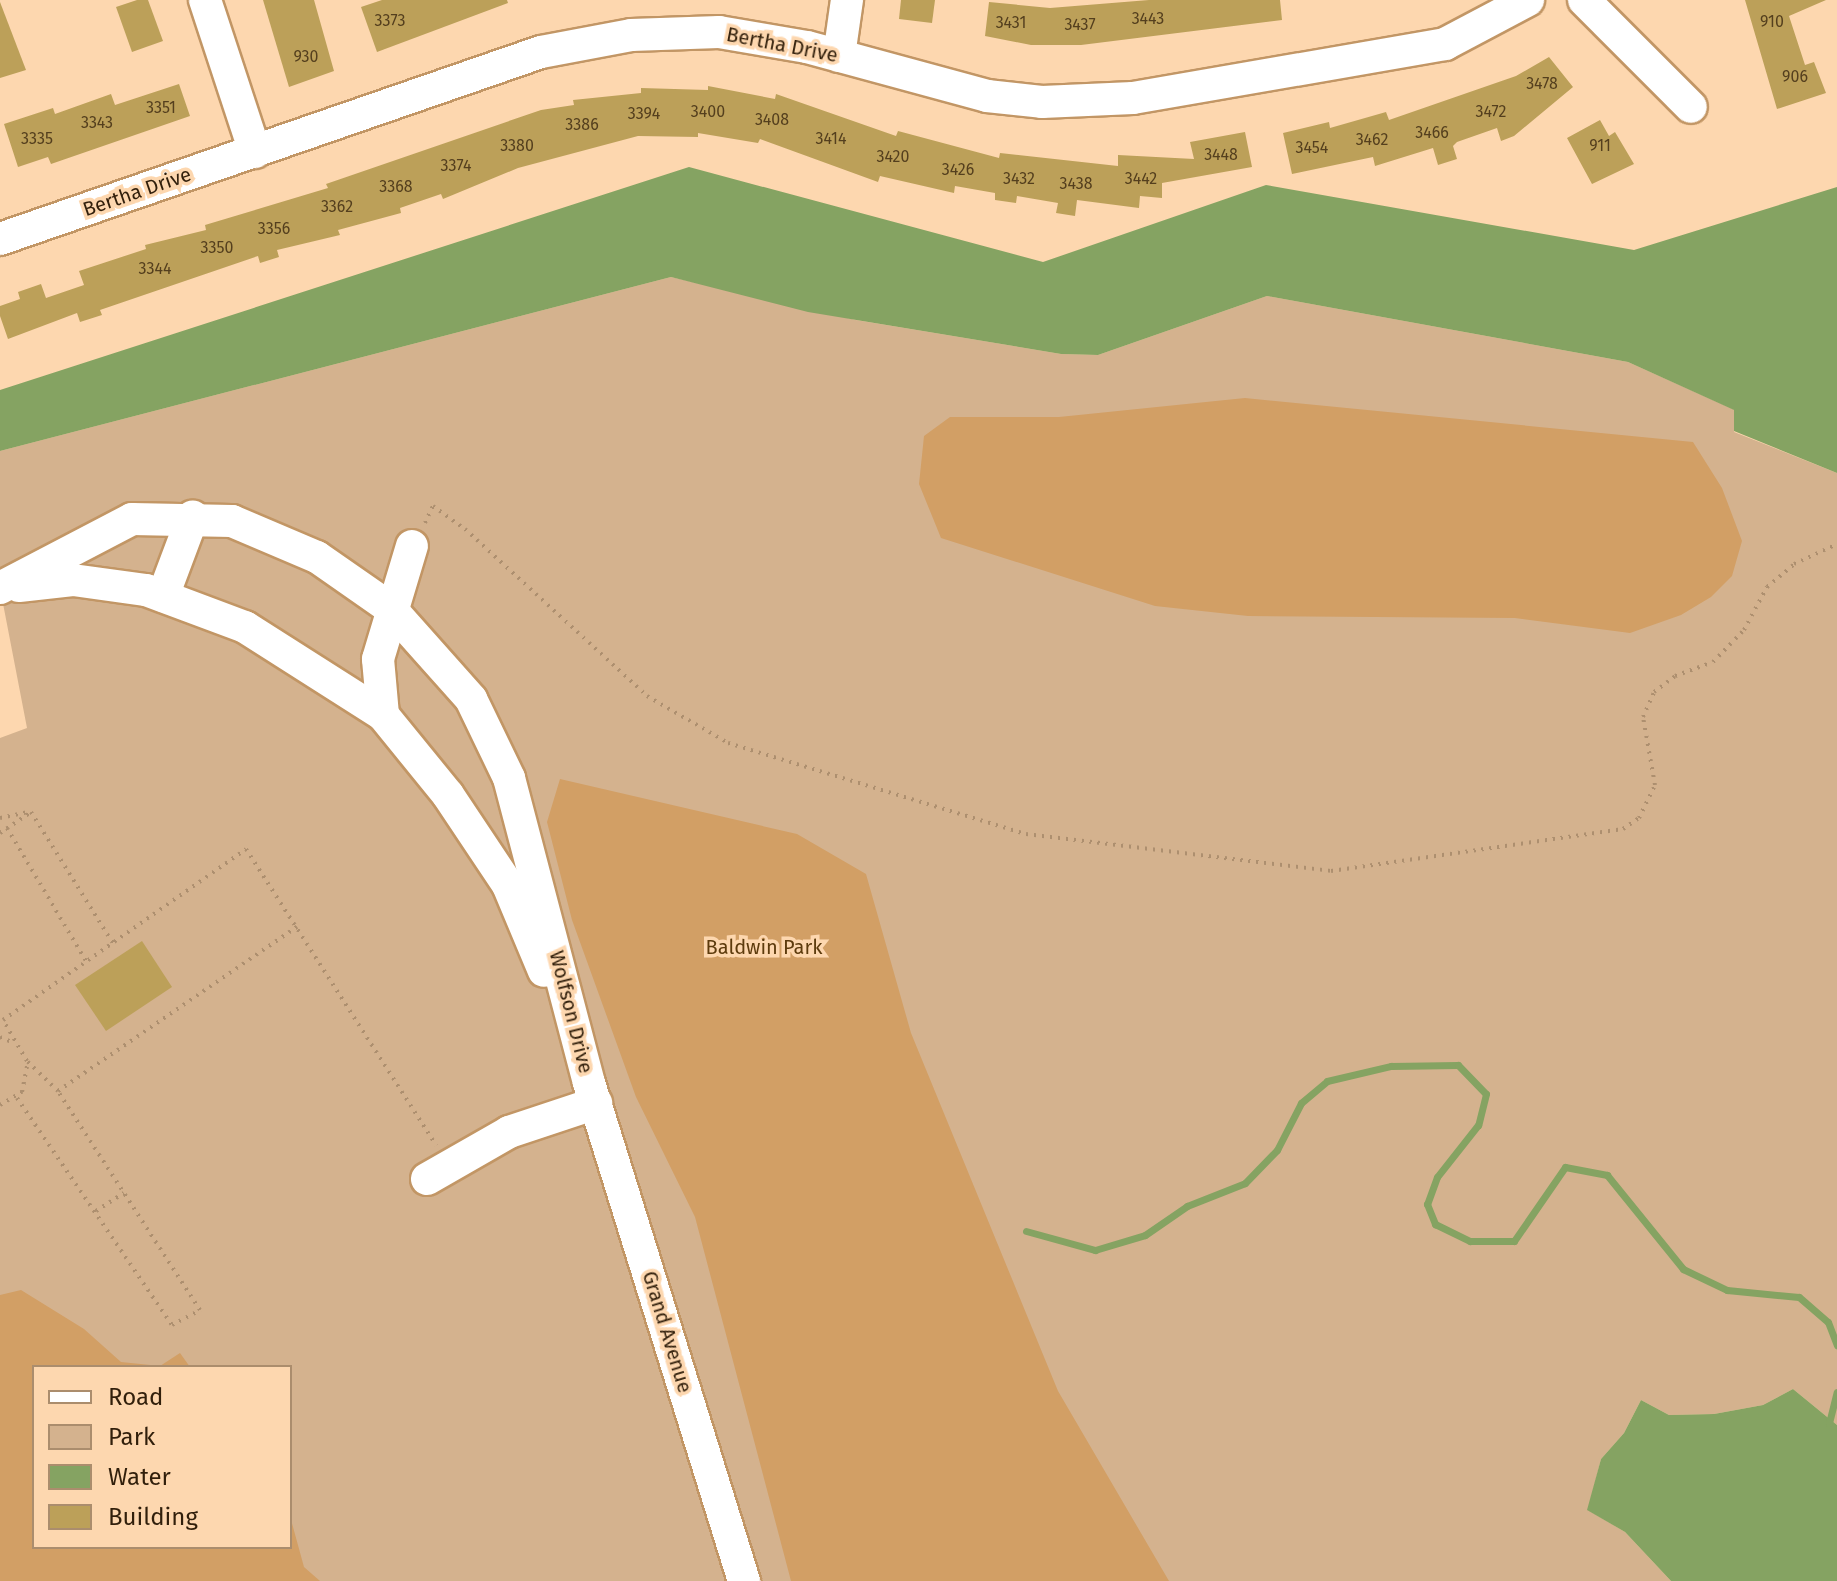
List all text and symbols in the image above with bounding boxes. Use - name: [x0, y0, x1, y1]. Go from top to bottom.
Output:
- house number: 3443: [1132, 9, 1164, 29]
- house number: 3373: [375, 11, 405, 31]
- house number: 910: [1760, 12, 1784, 32]
- house number: 3431: [996, 13, 1026, 33]
- house number: 3437: [1064, 15, 1096, 35]
- street label: Bertha Drive: [724, 22, 840, 68]
- house number: 930: [294, 47, 318, 67]
- house number: 906: [1782, 67, 1808, 87]
- house number: 3478: [1526, 74, 1558, 94]
- house number: 3351: [146, 98, 176, 118]
- house number: 3400: [691, 102, 725, 122]
- house number: 3472: [1476, 102, 1506, 122]
- house number: 3394: [628, 104, 660, 124]
- house number: 3408: [755, 110, 789, 130]
- house number: 3343: [81, 113, 113, 133]
- house number: 3386: [565, 115, 599, 135]
- house number: 3466: [1415, 123, 1449, 143]
- house number: 3335: [21, 129, 53, 149]
- house number: 3414: [816, 129, 846, 149]
- house number: 3462: [1356, 130, 1388, 150]
- house number: 3380: [500, 136, 534, 156]
- house number: 911: [1589, 136, 1611, 156]
- house number: 3454: [1296, 138, 1328, 158]
- house number: 3448: [1204, 145, 1238, 165]
- house number: 3420: [877, 147, 909, 167]
- house number: 3374: [441, 156, 471, 176]
- house number: 3426: [942, 160, 974, 180]
- street label: Bertha Drive: [80, 162, 194, 222]
- house number: 3432: [1003, 169, 1035, 189]
- house number: 3442: [1125, 169, 1157, 189]
- house number: 3438: [1060, 174, 1092, 194]
- house number: 3368: [379, 177, 413, 197]
- house number: 3362: [321, 197, 353, 217]
- house number: 3356: [258, 219, 290, 239]
- house number: 3350: [201, 238, 233, 258]
- house number: 3344: [139, 259, 171, 279]
- park label: Baldwin Park: [706, 935, 822, 959]
- street label: Wolfson Drive: [544, 948, 598, 1076]
- street label: Grand Avenue: [637, 1268, 697, 1396]
- legend: [32, 1365, 292, 1549]
- text: Road: [108, 1383, 163, 1411]
- text: Park: [108, 1423, 155, 1451]
- text: Water: [108, 1463, 171, 1491]
- text: Building: [108, 1503, 198, 1531]

